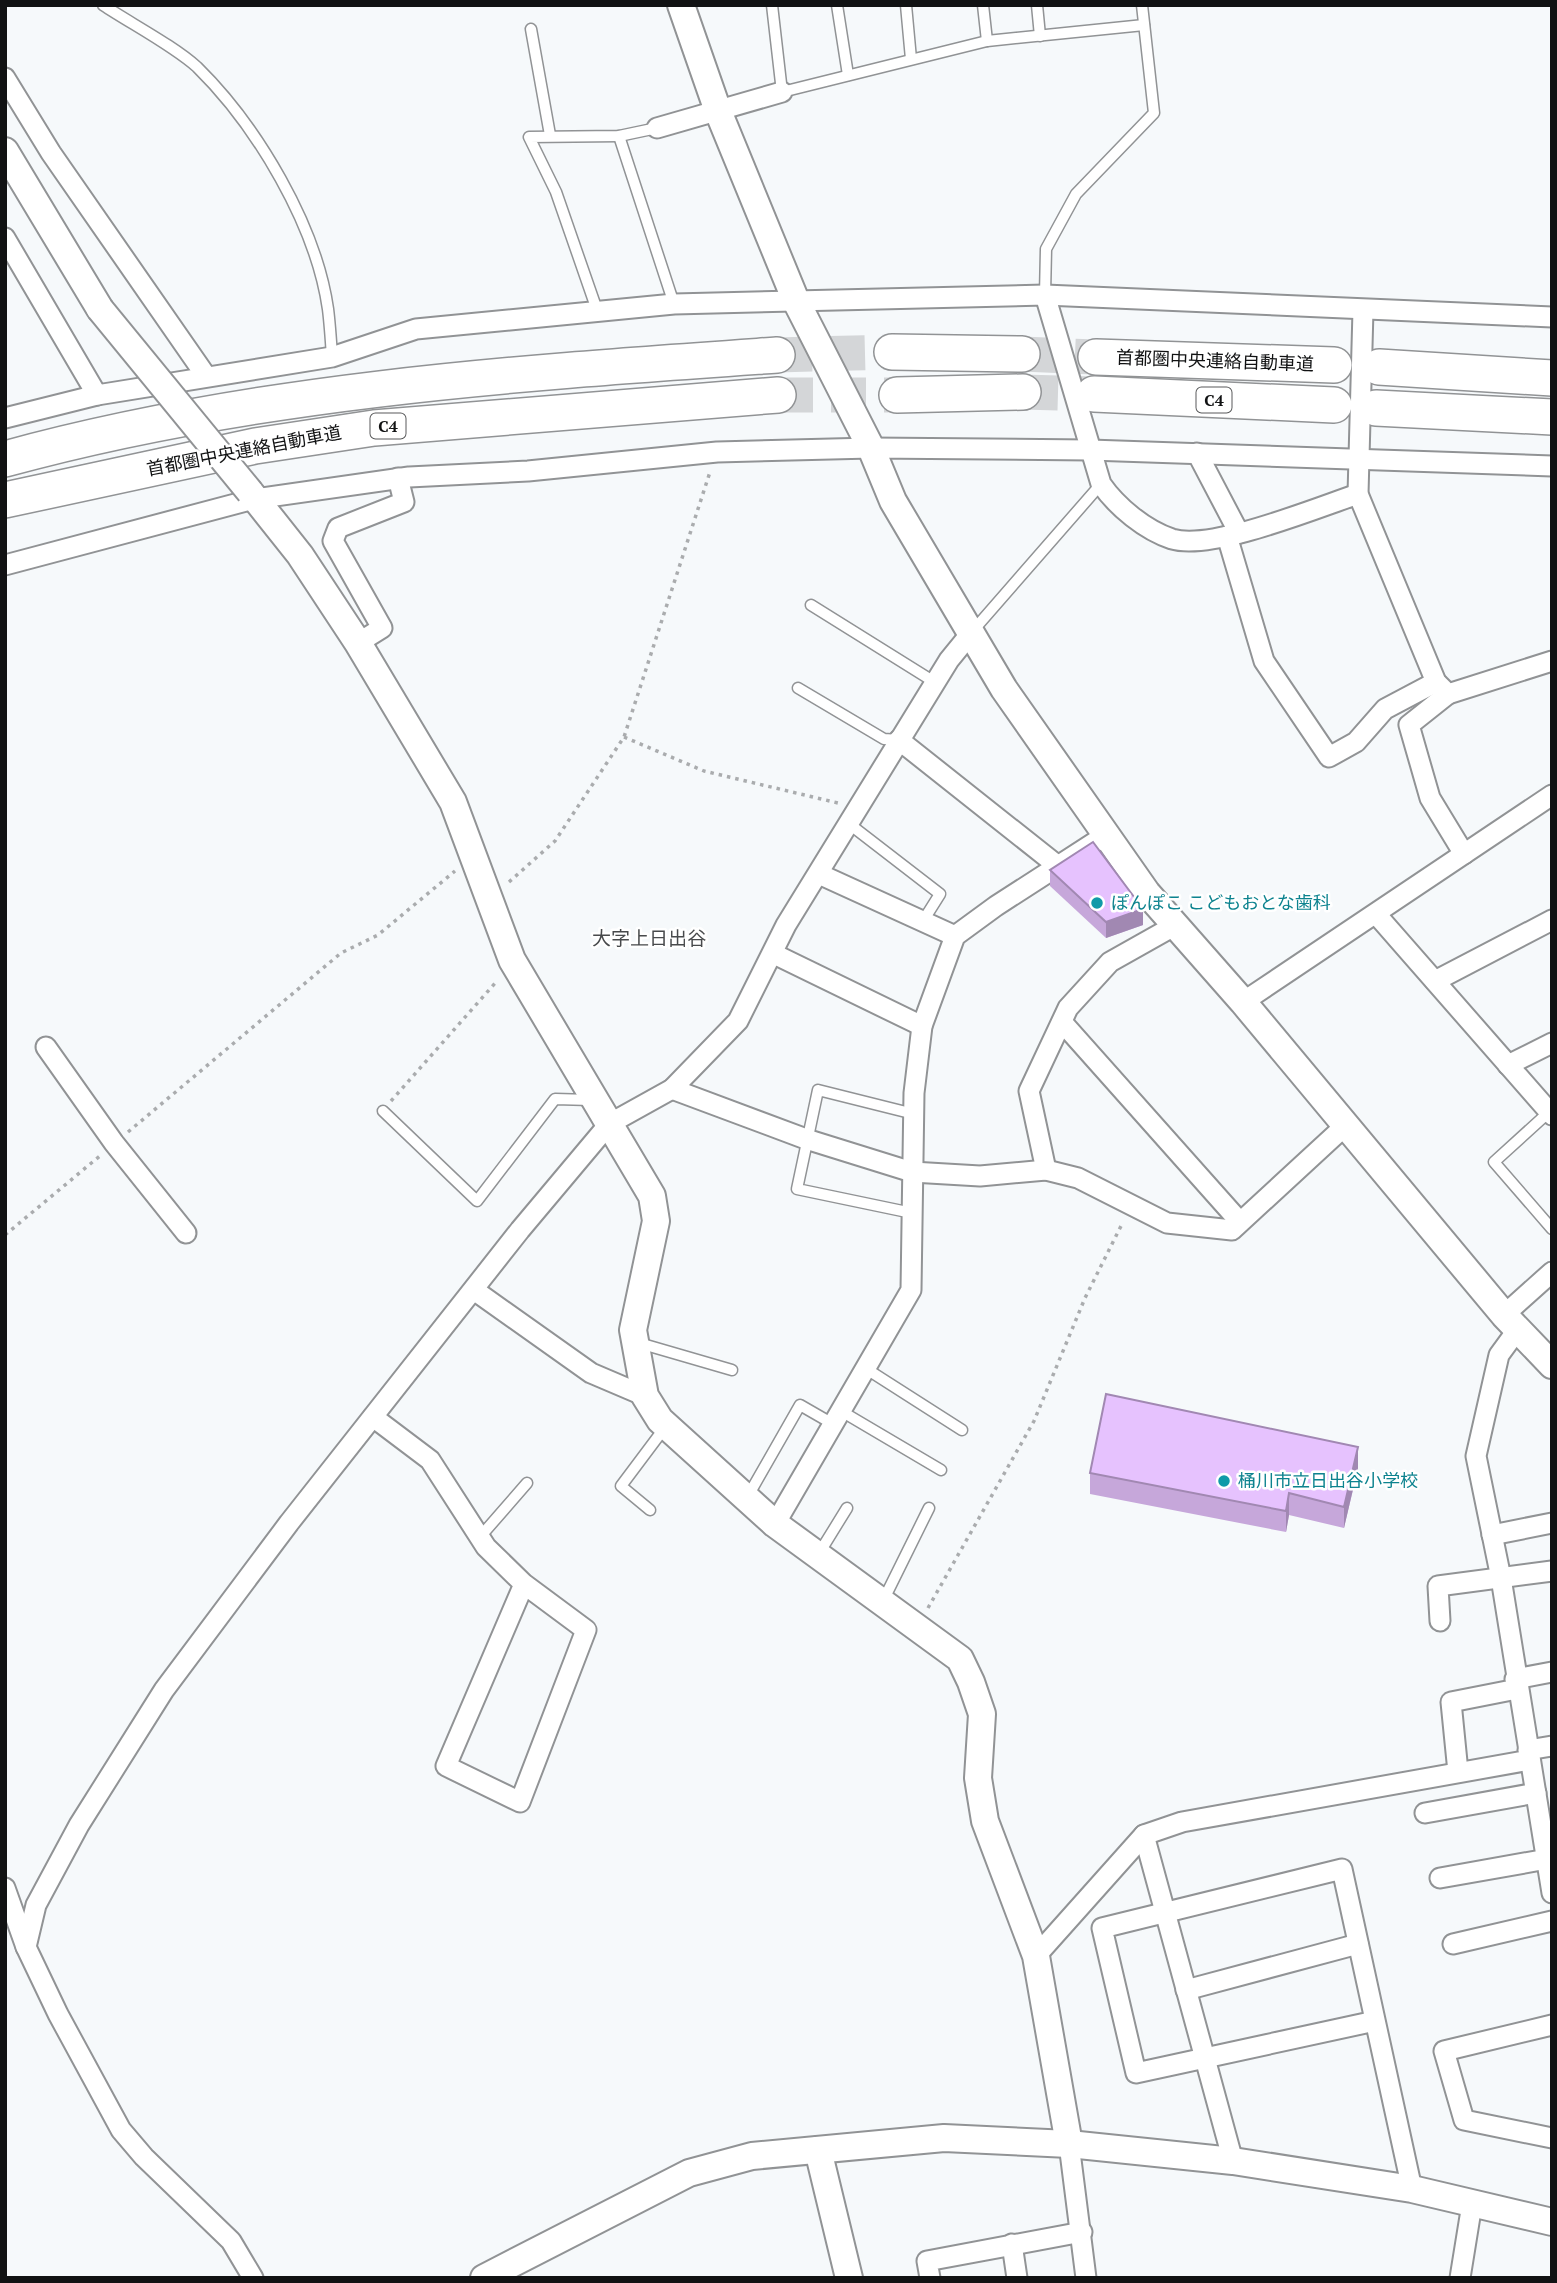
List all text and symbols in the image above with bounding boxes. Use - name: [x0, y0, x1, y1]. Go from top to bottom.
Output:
- street label: 首都圏中央連絡自動車道: [1116, 345, 1314, 375]
- road number: C4: [1196, 388, 1232, 412]
- road number: C4: [370, 414, 406, 438]
- street label: 首都圏中央連絡自動車道: [144, 419, 343, 481]
- place label: ぽんぽこ こどもおとな歯科: [1111, 890, 1331, 914]
- marker: ぽんぽこ こどもおとな歯科: [1089, 895, 1105, 911]
- district label: 大字上日出谷: [592, 925, 706, 950]
- place label: 桶川市立日出谷小学校: [1238, 1468, 1418, 1492]
- marker: 桶川市立日出谷小学校: [1216, 1473, 1232, 1489]

